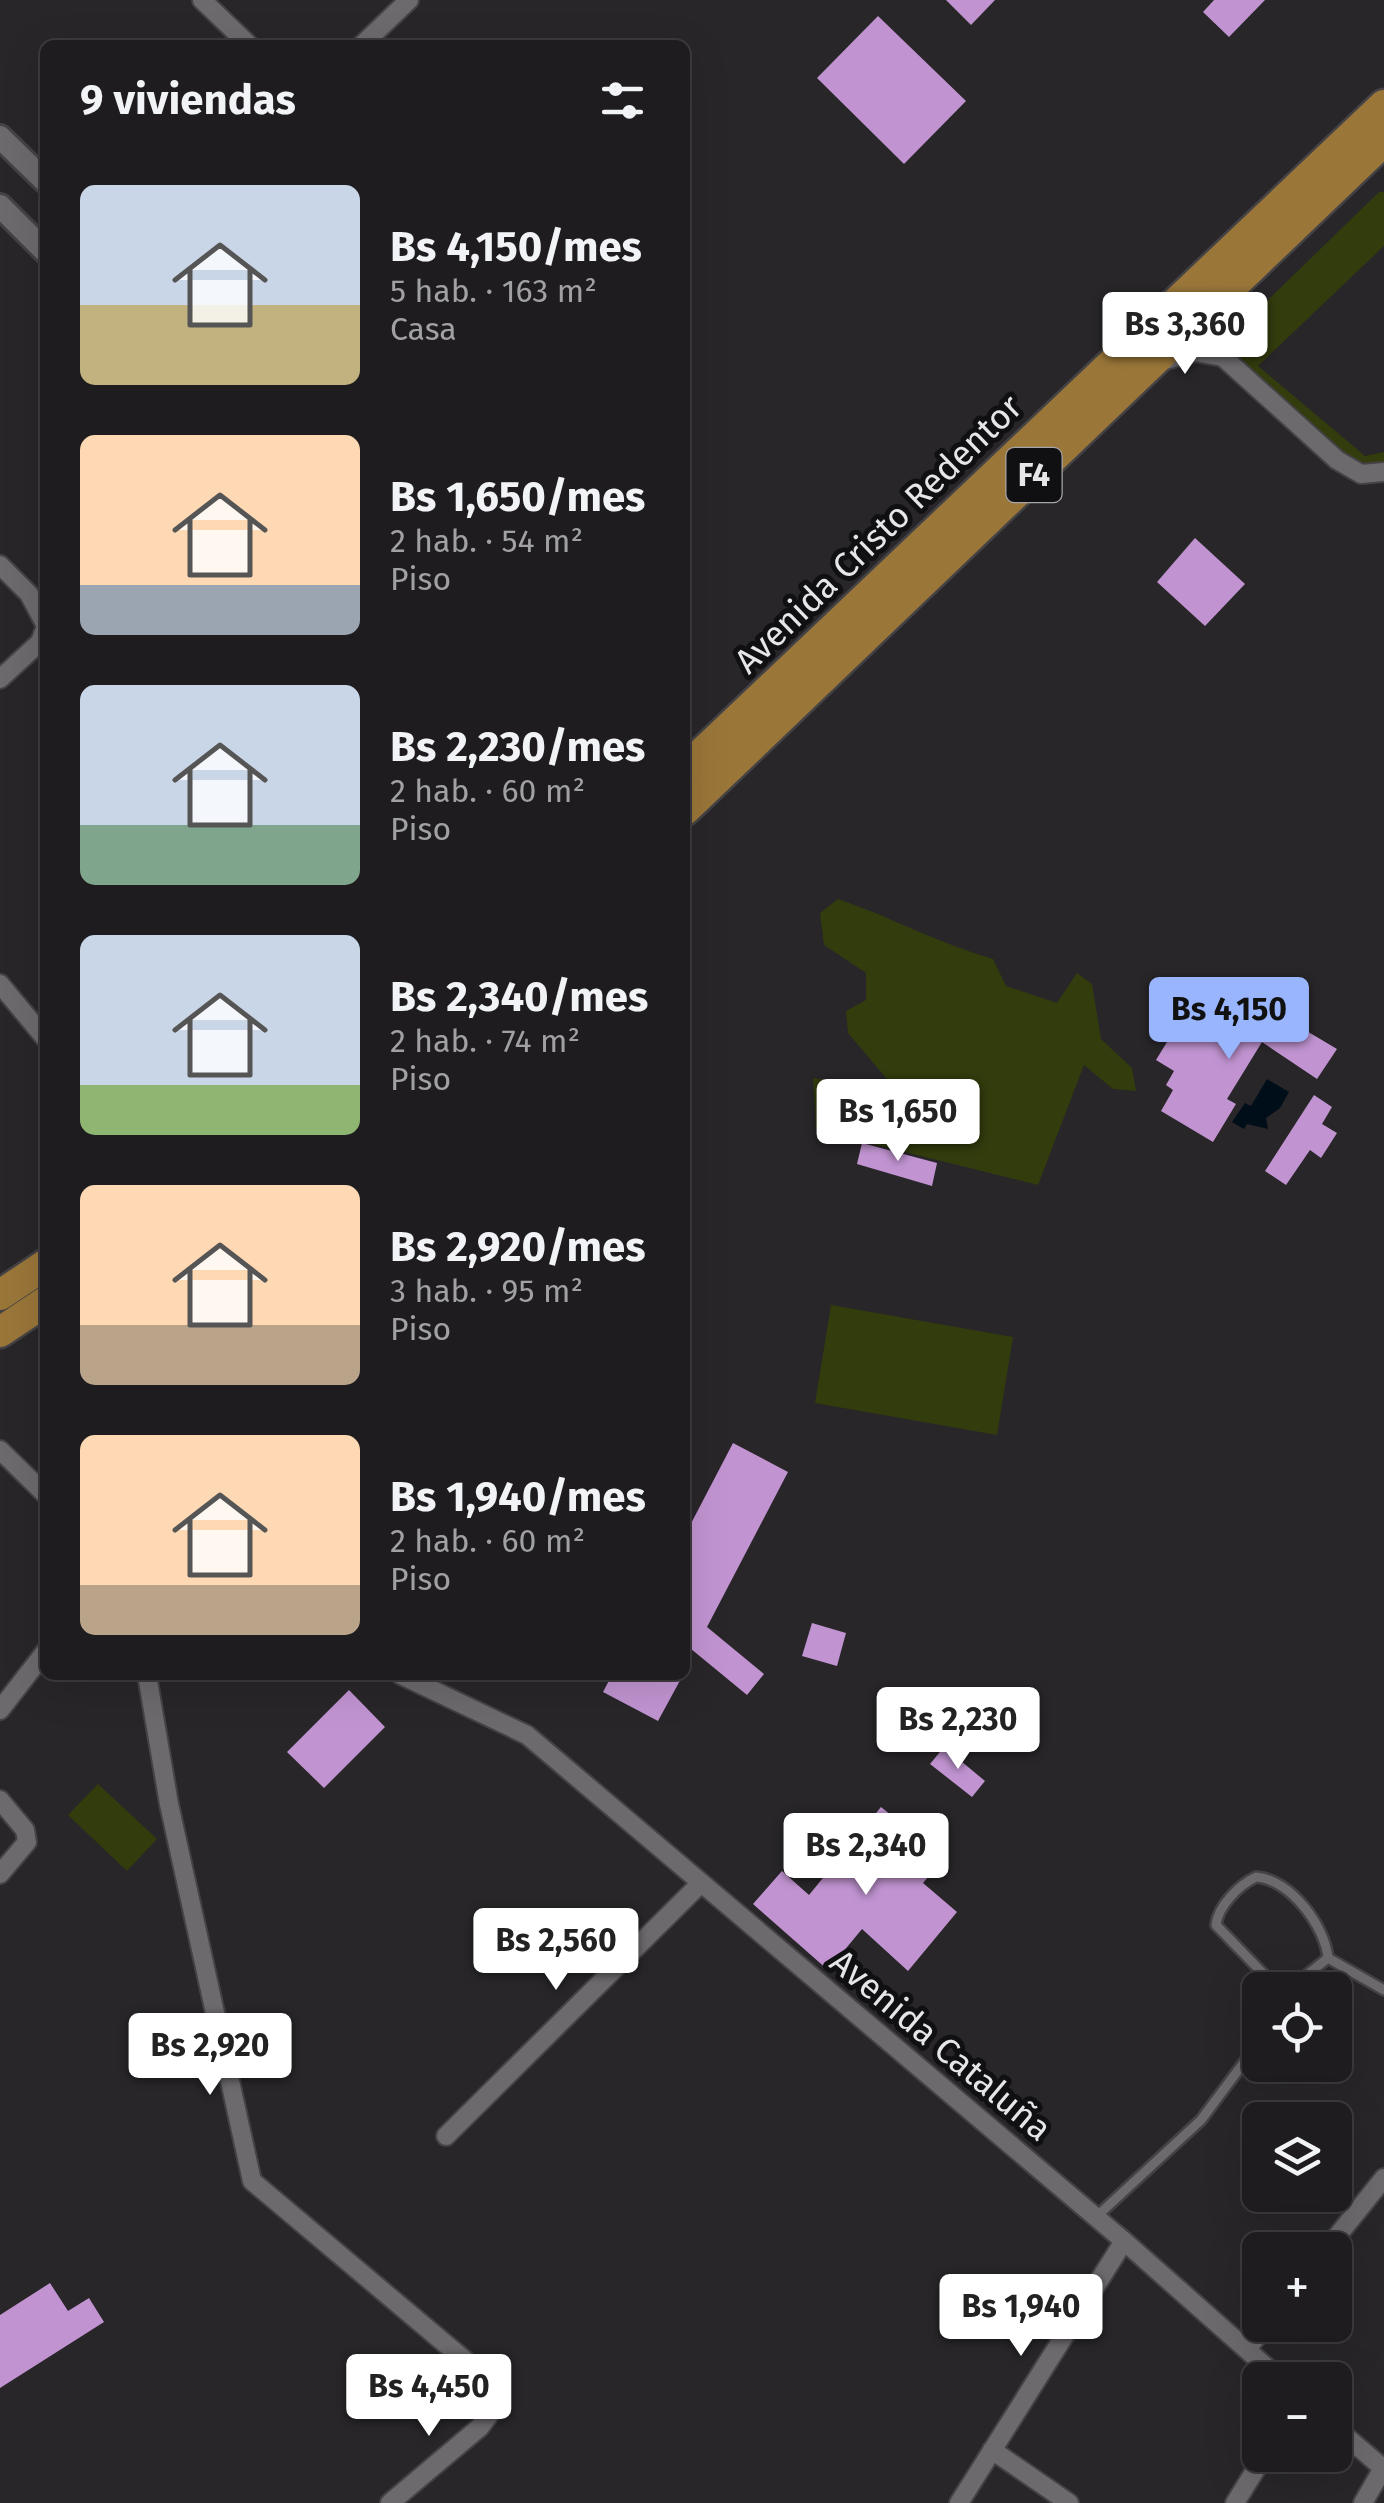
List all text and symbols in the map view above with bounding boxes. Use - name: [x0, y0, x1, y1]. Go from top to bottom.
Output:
- icon: filters: [595, 73, 650, 128]
- text: 9 viviendas: [80, 75, 296, 125]
- text: Bs 4,150/mes: [390, 222, 642, 272]
- icon: home: [160, 225, 280, 345]
- text: 5 hab. · 163 m²: [390, 272, 597, 310]
- pin: Bs 3,360: [1082, 292, 1288, 377]
- text: Bs 3,360: [1124, 305, 1246, 343]
- text: Casa: [390, 310, 457, 348]
- street label: Avenida Cristo Redentor: [726, 386, 1031, 682]
- road number: F4: [1006, 448, 1062, 502]
- text: Bs 1,650/mes: [390, 472, 645, 522]
- icon: home: [160, 475, 280, 595]
- text: 2 hab. · 54 m²: [390, 522, 583, 560]
- text: Piso: [390, 560, 451, 598]
- text: Bs 2,230/mes: [390, 722, 645, 772]
- icon: home: [160, 725, 280, 845]
- text: 2 hab. · 60 m²: [390, 772, 585, 810]
- text: Piso: [390, 810, 451, 848]
- text: Bs 2,340/mes: [390, 972, 648, 1022]
- icon: home: [160, 975, 280, 1095]
- pin: Bs 4,150: [1126, 977, 1332, 1062]
- text: Bs 4,150: [1171, 990, 1287, 1028]
- text: 2 hab. · 74 m²: [390, 1022, 580, 1060]
- text: Piso: [390, 1060, 451, 1098]
- pin: Bs 1,650: [795, 1079, 1001, 1164]
- text: Bs 1,650: [839, 1092, 957, 1130]
- text: Bs 2,920/mes: [390, 1222, 646, 1272]
- icon: home: [160, 1225, 280, 1345]
- text: 3 hab. · 95 m²: [390, 1272, 583, 1310]
- text: Piso: [390, 1310, 451, 1348]
- text: Bs 1,940/mes: [390, 1472, 646, 1522]
- icon: home: [160, 1475, 280, 1595]
- text: 2 hab. · 60 m²: [390, 1522, 585, 1560]
- text: Piso: [390, 1560, 451, 1598]
- pin: Bs 2,230: [855, 1687, 1061, 1772]
- text: Bs 2,230: [899, 1700, 1017, 1738]
- pin: Bs 2,340: [763, 1813, 969, 1898]
- text: Bs 2,340: [806, 1826, 926, 1864]
- pin: Bs 2,560: [453, 1908, 659, 1993]
- text: Bs 2,560: [495, 1921, 617, 1959]
- street label: Avenida Cataluña: [822, 1940, 1060, 2150]
- map controls: [1242, 1972, 1352, 2472]
- button: locate: [1242, 1972, 1352, 2082]
- pin: Bs 2,920: [107, 2013, 313, 2098]
- text: Bs 2,920: [151, 2026, 269, 2064]
- button: layers: [1242, 2102, 1352, 2212]
- button: +: [1242, 2232, 1352, 2342]
- pin: Bs 1,940: [918, 2274, 1124, 2359]
- text: Bs 1,940: [961, 2287, 1081, 2325]
- pin: Bs 4,450: [326, 2354, 532, 2439]
- button: −: [1242, 2362, 1352, 2472]
- text: Bs 4,450: [368, 2367, 490, 2405]

